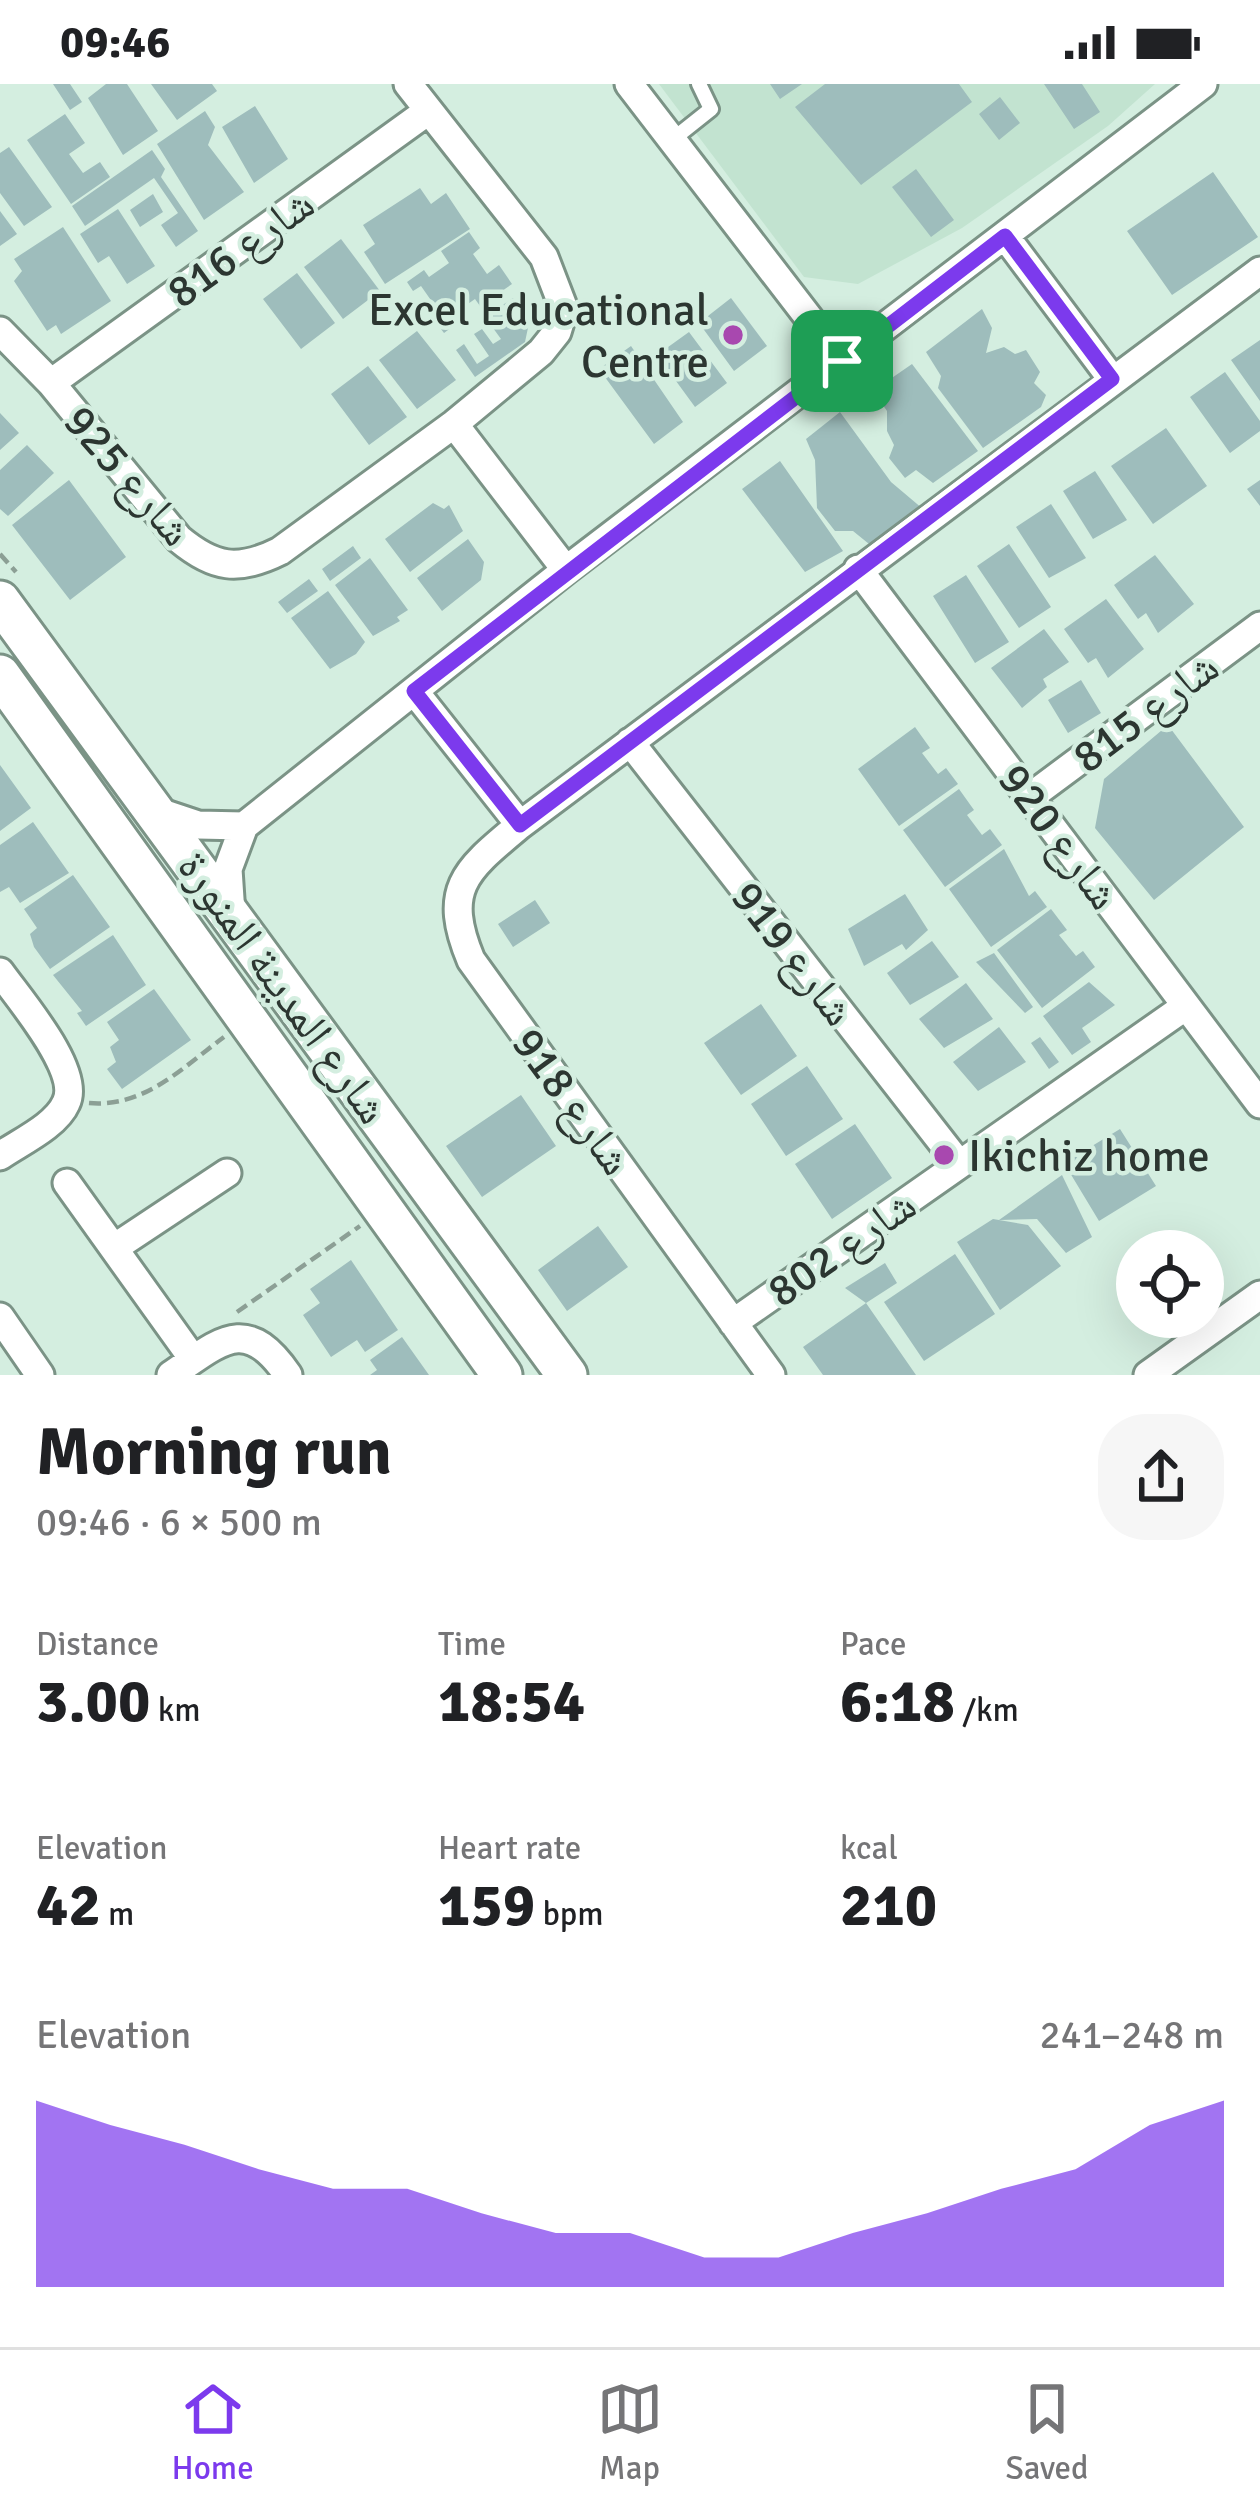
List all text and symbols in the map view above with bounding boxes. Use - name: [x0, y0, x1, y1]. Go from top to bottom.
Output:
- text: 09:46: [60, 15, 170, 70]
- street label: شارع 816: [157, 176, 325, 320]
- place label: Excel Educational Centre: [368, 283, 709, 390]
- pin: [791, 310, 893, 412]
- marker: Excel Educational Centre: [720, 322, 746, 348]
- icon: arrive: [809, 328, 875, 394]
- street label: شارع 925: [52, 394, 204, 558]
- street label: شارع 815: [1062, 640, 1230, 785]
- street label: شارع 920: [986, 753, 1131, 921]
- street label: شارع المدينة المنورة: [166, 841, 400, 1135]
- street label: شارع 919: [719, 871, 866, 1037]
- street label: شارع 918: [500, 1018, 644, 1186]
- place label: Ikichiz home: [968, 1129, 1210, 1184]
- marker: Ikichiz home: [931, 1142, 957, 1168]
- street label: شارع 802: [757, 1177, 927, 1319]
- map controls: [1116, 1230, 1224, 1338]
- button: locate: [1116, 1230, 1224, 1338]
- text: Morning run: [36, 1412, 392, 1493]
- button: share: [1098, 1414, 1224, 1540]
- text: 09:46 · 6 × 500 m: [36, 1498, 322, 1546]
- text: Distance: [36, 1624, 159, 1665]
- text: Time: [438, 1624, 506, 1665]
- text: Pace: [840, 1624, 906, 1665]
- text: 3.00: [36, 1665, 150, 1739]
- text: 18:54: [438, 1665, 585, 1739]
- text: 6:18: [840, 1665, 955, 1739]
- text: km: [150, 1690, 201, 1731]
- text: /km: [955, 1690, 1019, 1731]
- text: Elevation: [36, 1828, 167, 1869]
- text: Heart rate: [438, 1828, 581, 1869]
- text: kcal: [840, 1828, 898, 1869]
- text: 42: [36, 1869, 101, 1943]
- text: 159: [438, 1869, 535, 1943]
- text: 210: [840, 1869, 937, 1943]
- text: m: [101, 1894, 134, 1935]
- text: bpm: [535, 1894, 604, 1935]
- text: Elevation: [36, 2011, 191, 2059]
- text: 241–248 m: [1039, 2011, 1224, 2059]
- tab: Home: [171, 2376, 254, 2489]
- tab: Map: [597, 2376, 663, 2489]
- tab: Saved: [1005, 2376, 1089, 2489]

